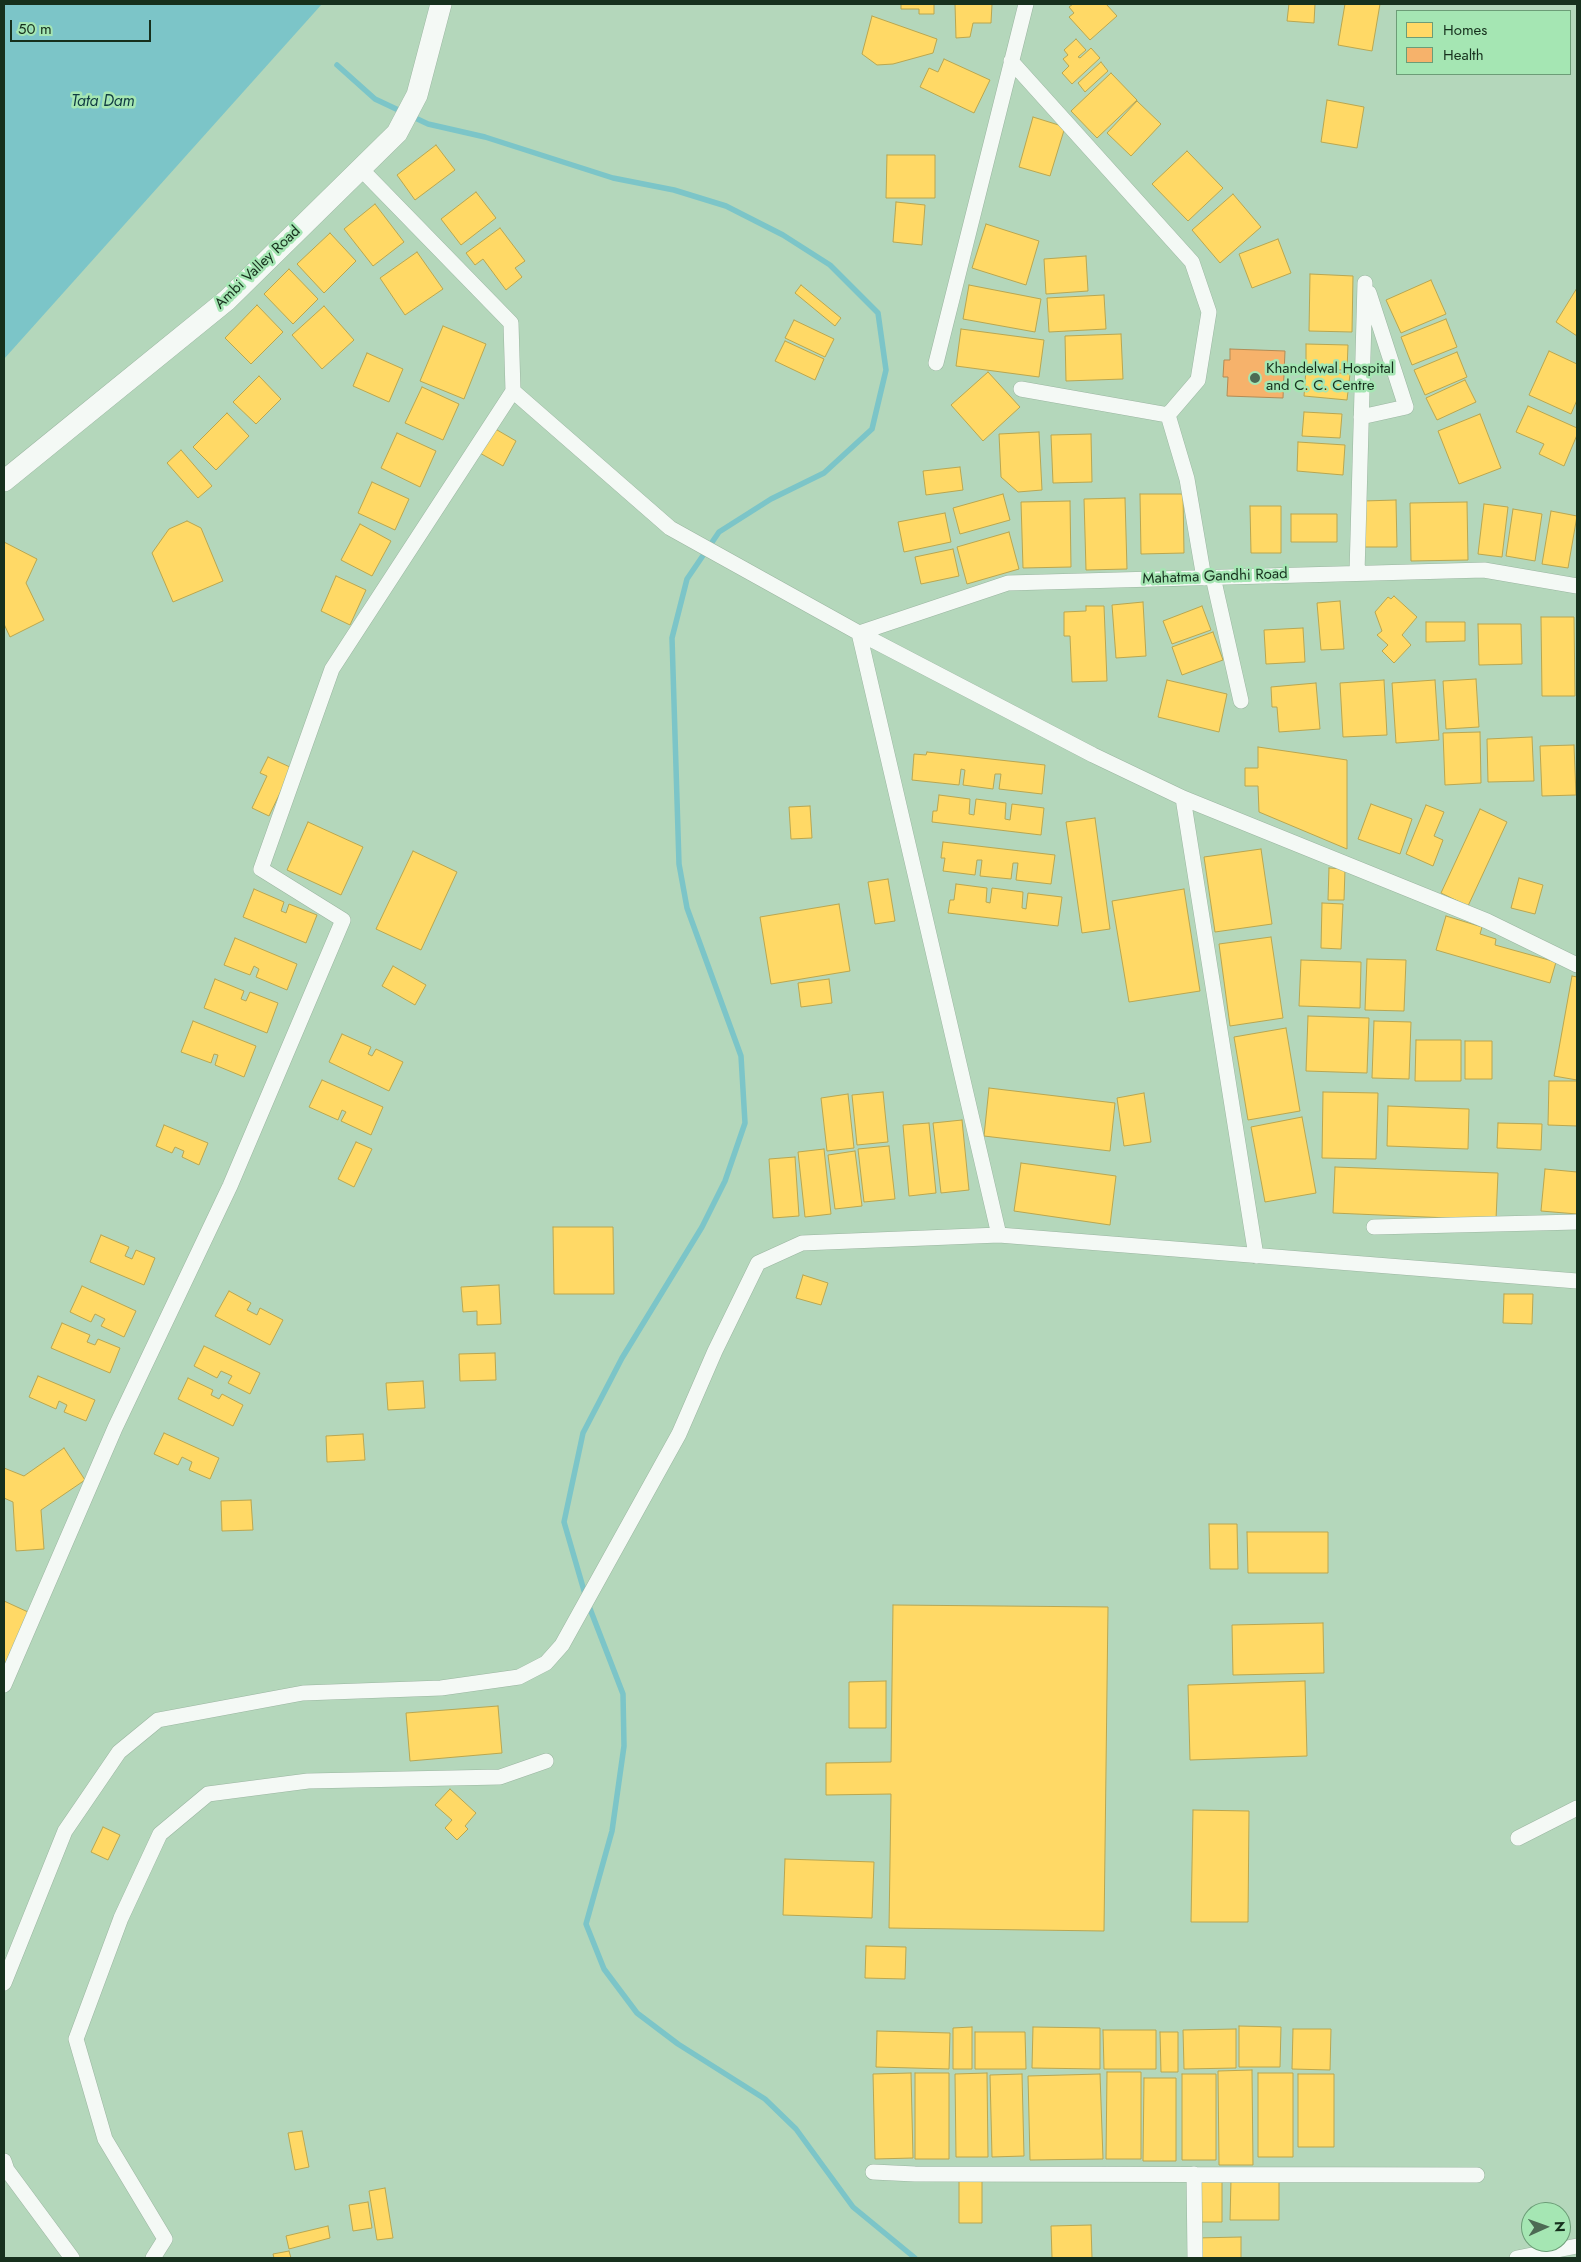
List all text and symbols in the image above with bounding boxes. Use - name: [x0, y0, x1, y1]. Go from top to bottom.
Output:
- scale bar: [12, 10, 154, 42]
- legend: [1396, 10, 1571, 75]
- text: 50 m: [18, 18, 52, 40]
- text: Homes: [1443, 19, 1487, 41]
- text: Health: [1443, 44, 1484, 66]
- water label: Tata Dam: [71, 92, 135, 112]
- street label: Ambi Valley Road: [211, 223, 305, 313]
- place label: Khandelwal Hospital and C. C. Centre: [1266, 360, 1394, 395]
- marker: Khandelwal Hospital and C. C. Centre: [1248, 371, 1262, 385]
- street label: Mahatma Gandhi Road: [1142, 565, 1288, 589]
- north arrow: [1521, 2202, 1571, 2252]
- text: N: [1550, 2221, 1570, 2232]

